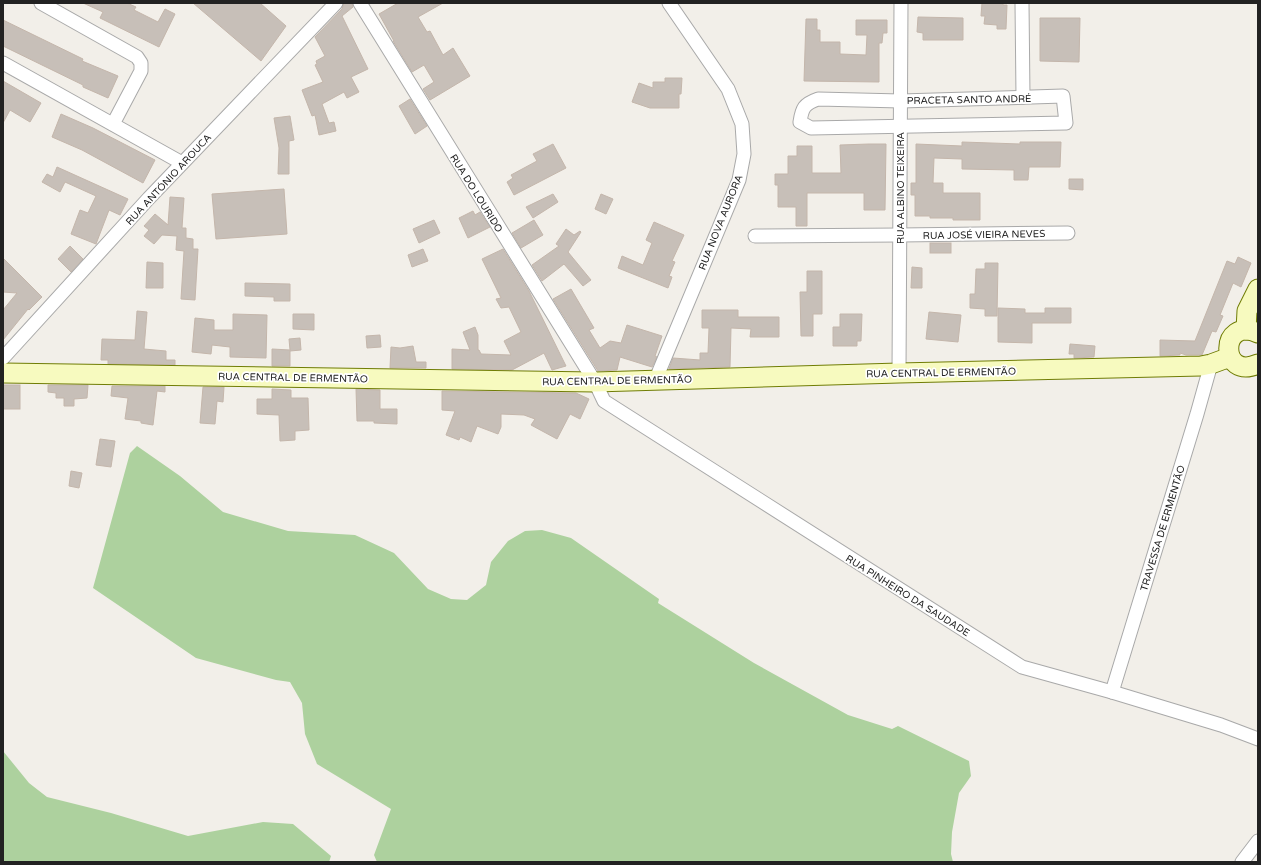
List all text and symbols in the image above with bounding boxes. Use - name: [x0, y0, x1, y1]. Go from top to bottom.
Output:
- street label: PRACETA SANTO ANDRÉ: [907, 93, 1031, 107]
- street label: RUA ANTÓNIO AROUCA: [123, 132, 214, 228]
- street label: RUA ALBINO TEIXEIRA: [895, 132, 907, 244]
- street label: RUA DO LOURIDO: [447, 152, 505, 235]
- street label: RUA NOVA AURORA: [696, 173, 746, 272]
- street label: RUA JOSÉ VIEIRA NEVES: [923, 228, 1045, 242]
- street label: RUA CENTRAL DE ERMENTÃO: [866, 366, 1016, 380]
- street label: RUA CENTRAL DE ERMENTÃO: [218, 371, 368, 385]
- street label: RUA CENTRAL DE ERMENTÃO: [542, 374, 692, 388]
- street label: TRAVESSA DE ERMENTÃO: [1138, 464, 1188, 593]
- street label: RUA PINHEIRO DA SAUDADE: [843, 553, 972, 639]

